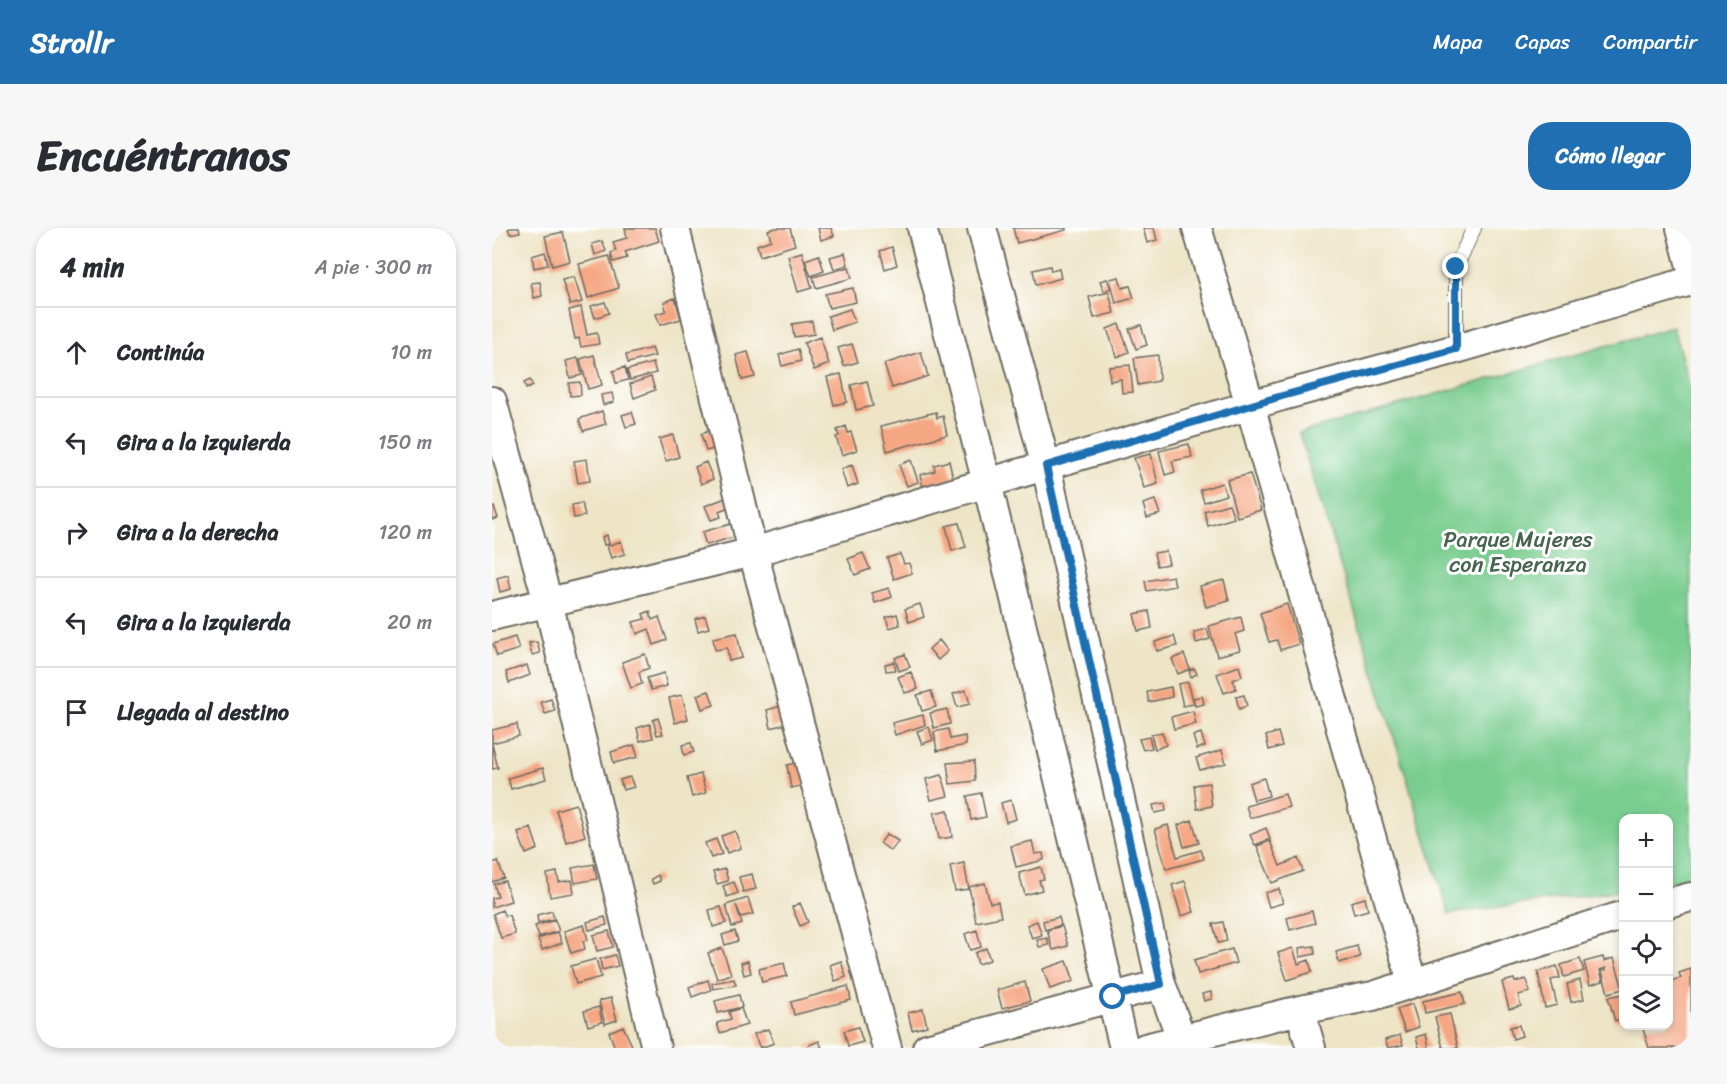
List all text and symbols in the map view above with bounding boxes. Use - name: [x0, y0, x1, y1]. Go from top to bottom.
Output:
- text: Strollr: [30, 18, 113, 67]
- text: Mapa: [1433, 23, 1482, 61]
- text: Capas: [1515, 23, 1570, 61]
- text: Compartir: [1603, 23, 1697, 61]
- text: Encuéntranos: [36, 119, 289, 193]
- button: Cómo llegar: [1528, 122, 1691, 190]
- text: 4 min: [60, 244, 124, 290]
- text: A pie · 300 m: [315, 250, 432, 285]
- route end: [1442, 253, 1468, 279]
- text: Continúa: [117, 333, 204, 372]
- text: 10 m: [390, 335, 432, 370]
- icon: ahead: [60, 336, 93, 369]
- text: Gira a la izquierda: [117, 423, 290, 462]
- text: 150 m: [378, 425, 432, 460]
- icon: left: [60, 426, 93, 459]
- text: Gira a la derecha: [117, 513, 278, 552]
- text: 120 m: [379, 515, 432, 550]
- icon: right: [60, 516, 93, 549]
- park label: Parque Mujeres con Esperanza: [1443, 520, 1594, 584]
- text: Gira a la izquierda: [117, 603, 290, 642]
- text: 20 m: [387, 605, 432, 640]
- icon: left: [60, 606, 93, 639]
- text: Llegada al destino: [117, 693, 289, 732]
- icon: arrive: [60, 696, 93, 729]
- map controls: [1619, 814, 1673, 1030]
- button: +: [1619, 814, 1673, 868]
- button: −: [1619, 868, 1673, 922]
- button: locate: [1619, 922, 1673, 976]
- button: layers: [1619, 976, 1673, 1030]
- route start: [1099, 983, 1125, 1009]

